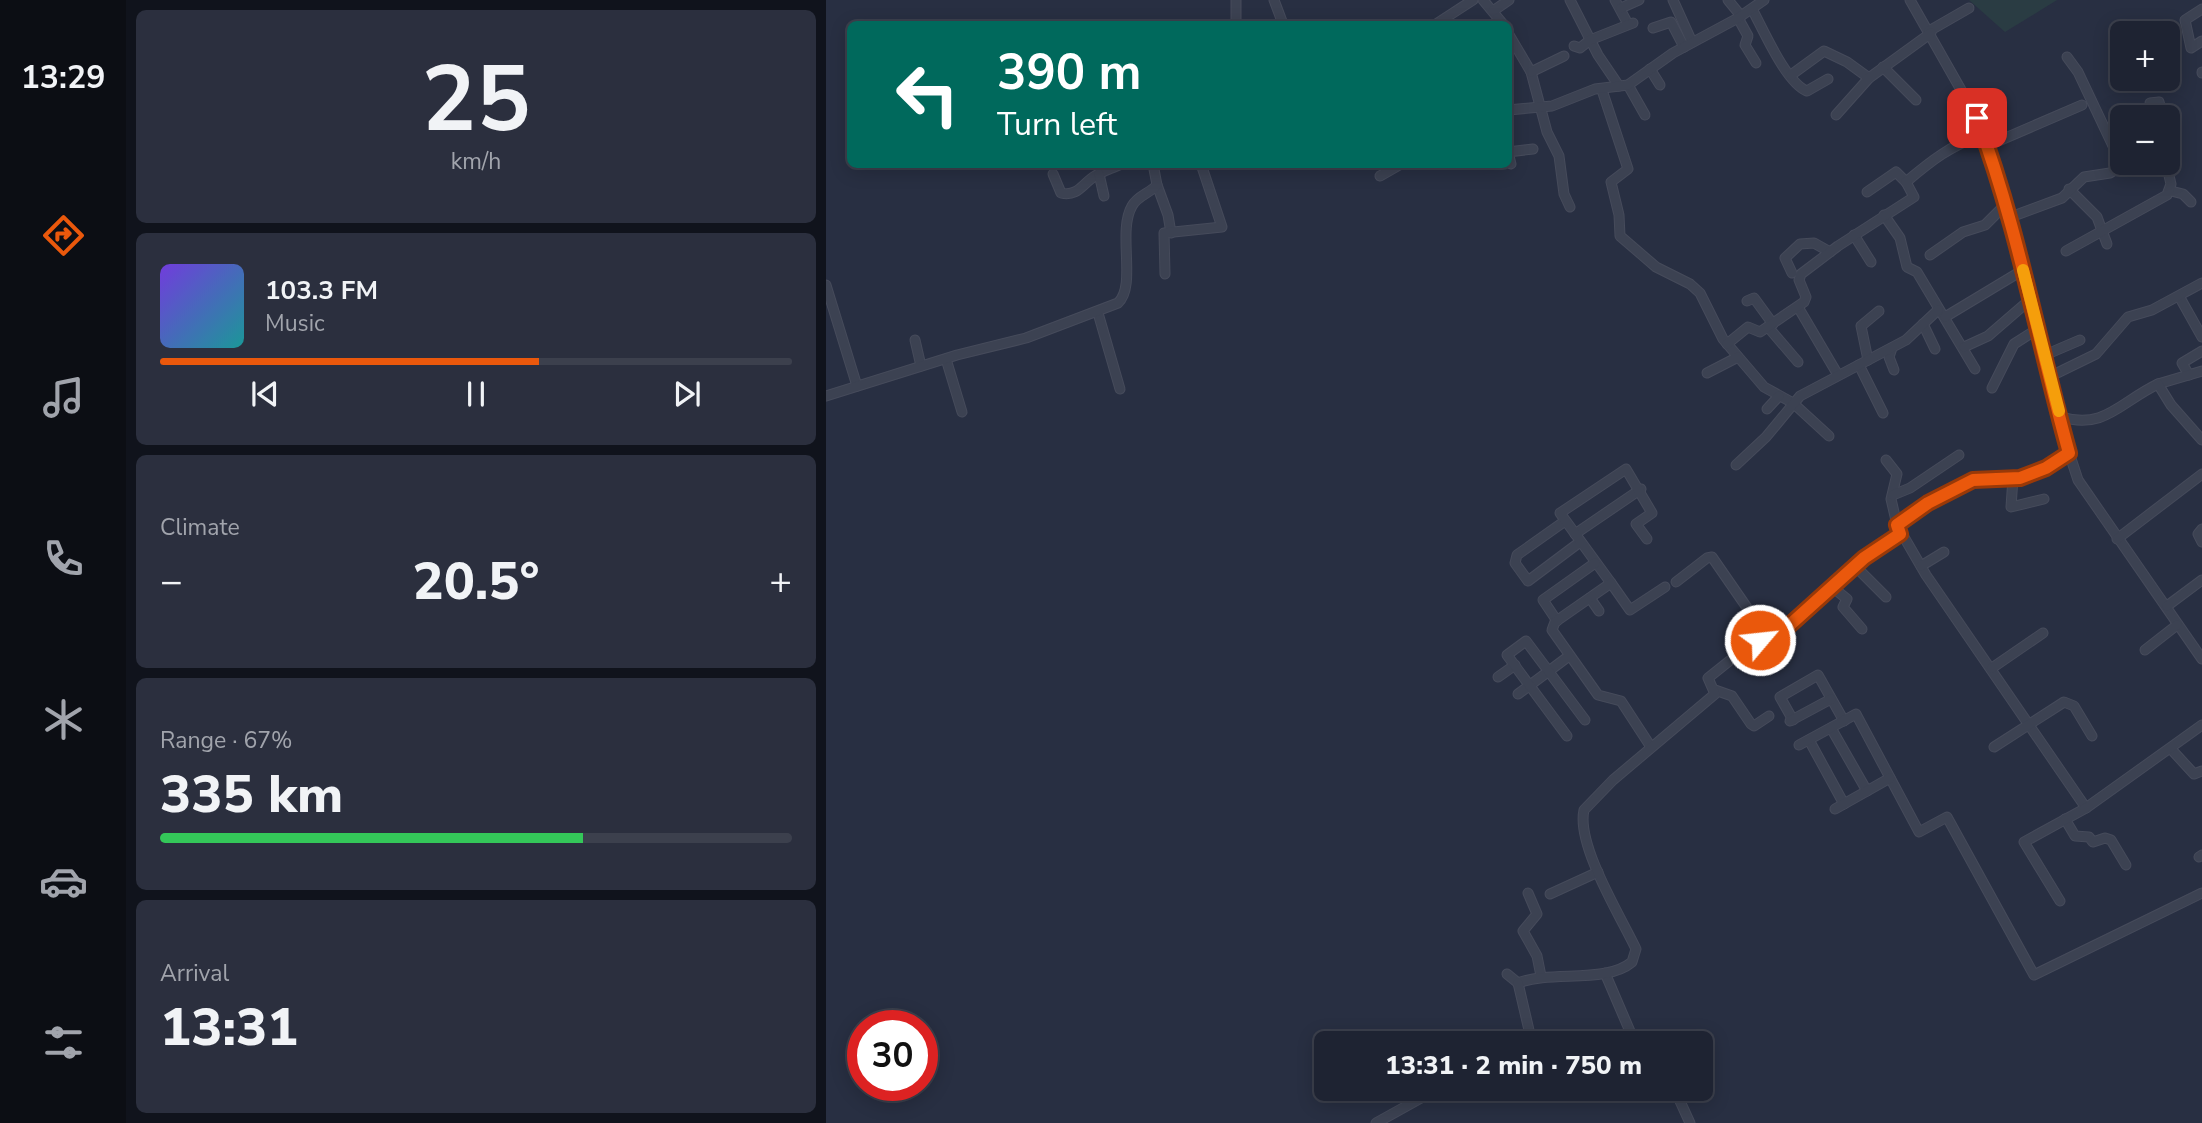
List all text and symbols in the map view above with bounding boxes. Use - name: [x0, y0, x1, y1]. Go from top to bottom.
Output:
- map controls: [2110, 21, 2180, 175]
- button: +: [2110, 21, 2180, 91]
- text: 25: [421, 38, 531, 162]
- text: 390 m: [997, 39, 1141, 106]
- icon: left: [882, 49, 973, 140]
- text: 13:29: [21, 56, 105, 99]
- pin: [1947, 88, 2007, 148]
- icon: arrive: [1958, 99, 1996, 137]
- text: Turn left: [997, 103, 1117, 146]
- button: −: [2110, 105, 2180, 175]
- text: km/h: [451, 146, 501, 177]
- icon: directions: [39, 211, 88, 260]
- text: 103.3 FM: [265, 273, 378, 308]
- text: Music: [265, 308, 325, 339]
- icon: music: [39, 373, 88, 422]
- icon: previous: [246, 375, 284, 413]
- icon: pause: [457, 375, 495, 413]
- icon: next: [668, 375, 706, 413]
- text: Climate: [160, 512, 240, 543]
- icon: phone: [39, 534, 88, 583]
- text: 20.5°: [412, 546, 540, 617]
- text: −: [160, 556, 183, 607]
- text: +: [769, 556, 792, 607]
- position arrow: [1723, 603, 1797, 677]
- icon: climate: [39, 695, 88, 744]
- text: Range · 67%: [160, 725, 292, 756]
- text: 335 km: [160, 759, 343, 830]
- icon: car: [39, 857, 88, 906]
- text: Arrival: [160, 958, 229, 989]
- text: 13:31: [160, 992, 298, 1063]
- speed limit sign: 30: [847, 1010, 938, 1101]
- icon: filters: [39, 1018, 88, 1067]
- text: 13:31 · 2 min · 750 m: [1385, 1048, 1642, 1083]

